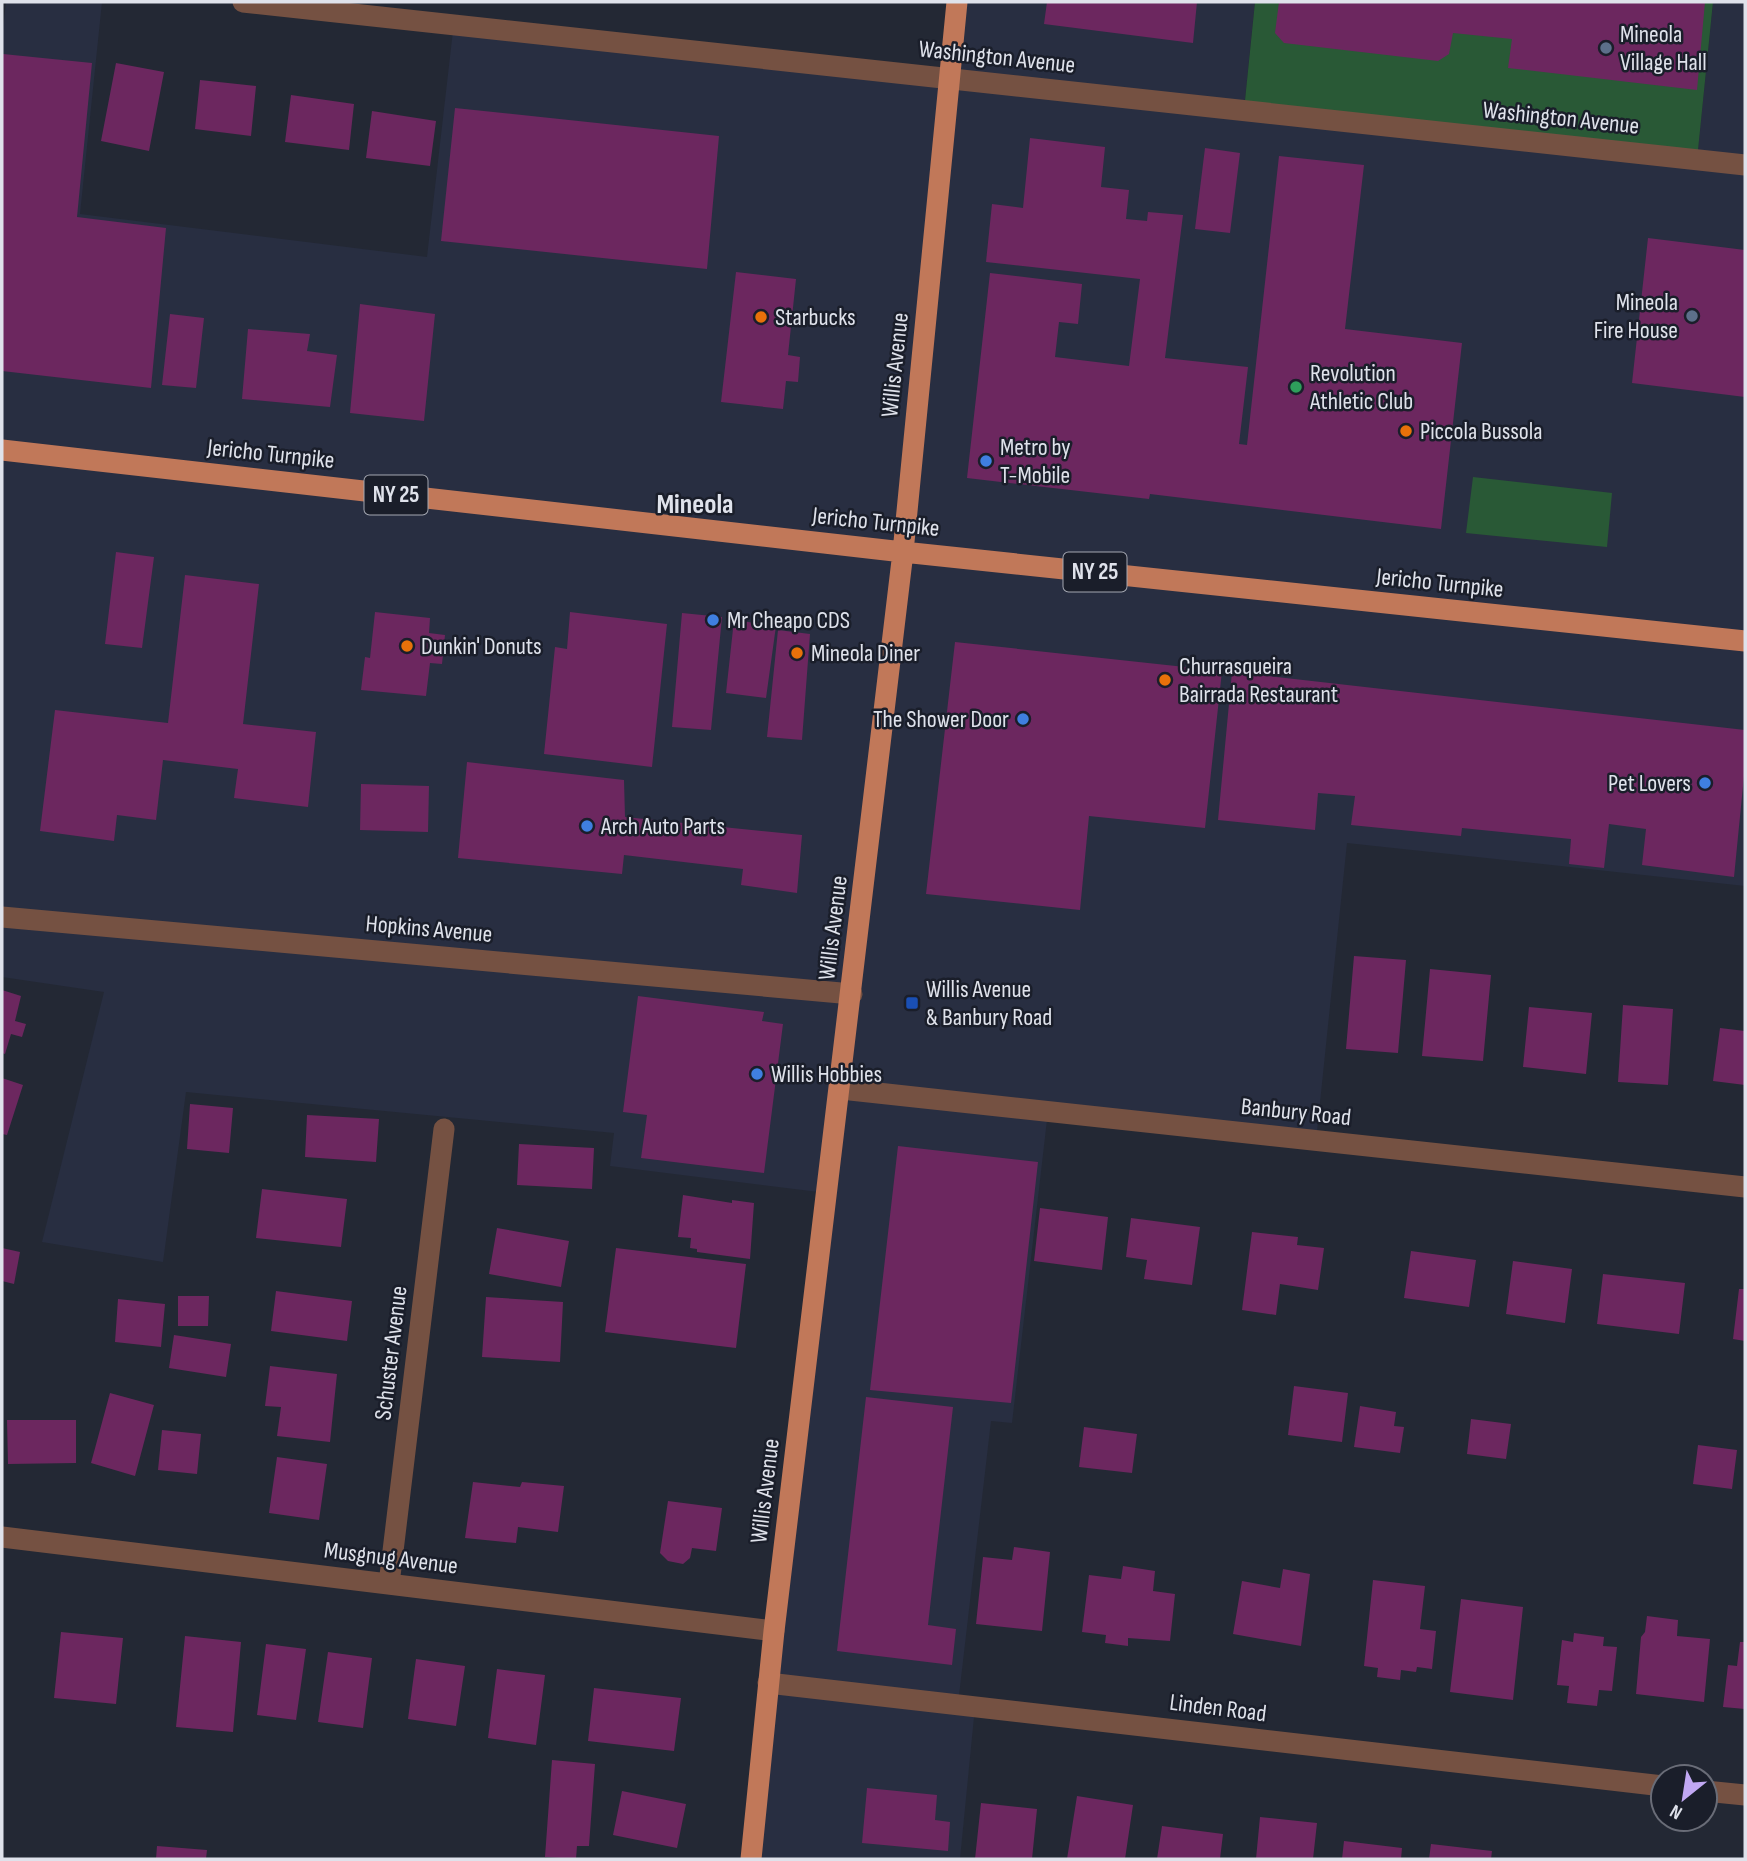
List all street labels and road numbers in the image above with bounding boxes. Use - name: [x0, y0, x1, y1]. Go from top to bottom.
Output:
- street label: Washington Avenue: [917, 34, 1077, 80]
- street label: Washington Avenue: [1481, 95, 1641, 141]
- street label: Willis Avenue: [875, 311, 915, 419]
- street label: Jericho Turnpike: [205, 433, 336, 475]
- road number: NY 25: [364, 475, 428, 514]
- street label: Jericho Turnpike: [810, 501, 941, 543]
- road number: NY 25: [1064, 552, 1126, 592]
- street label: Jericho Turnpike: [1374, 562, 1505, 604]
- street label: Willis Avenue: [812, 874, 854, 982]
- street label: Hopkins Avenue: [364, 909, 494, 949]
- street label: Banbury Road: [1240, 1092, 1352, 1132]
- street label: Schuster Avenue: [368, 1284, 414, 1422]
- street label: Willis Avenue: [744, 1437, 786, 1545]
- street label: Musgnug Avenue: [322, 1535, 460, 1581]
- street label: Linden Road: [1168, 1688, 1268, 1728]

